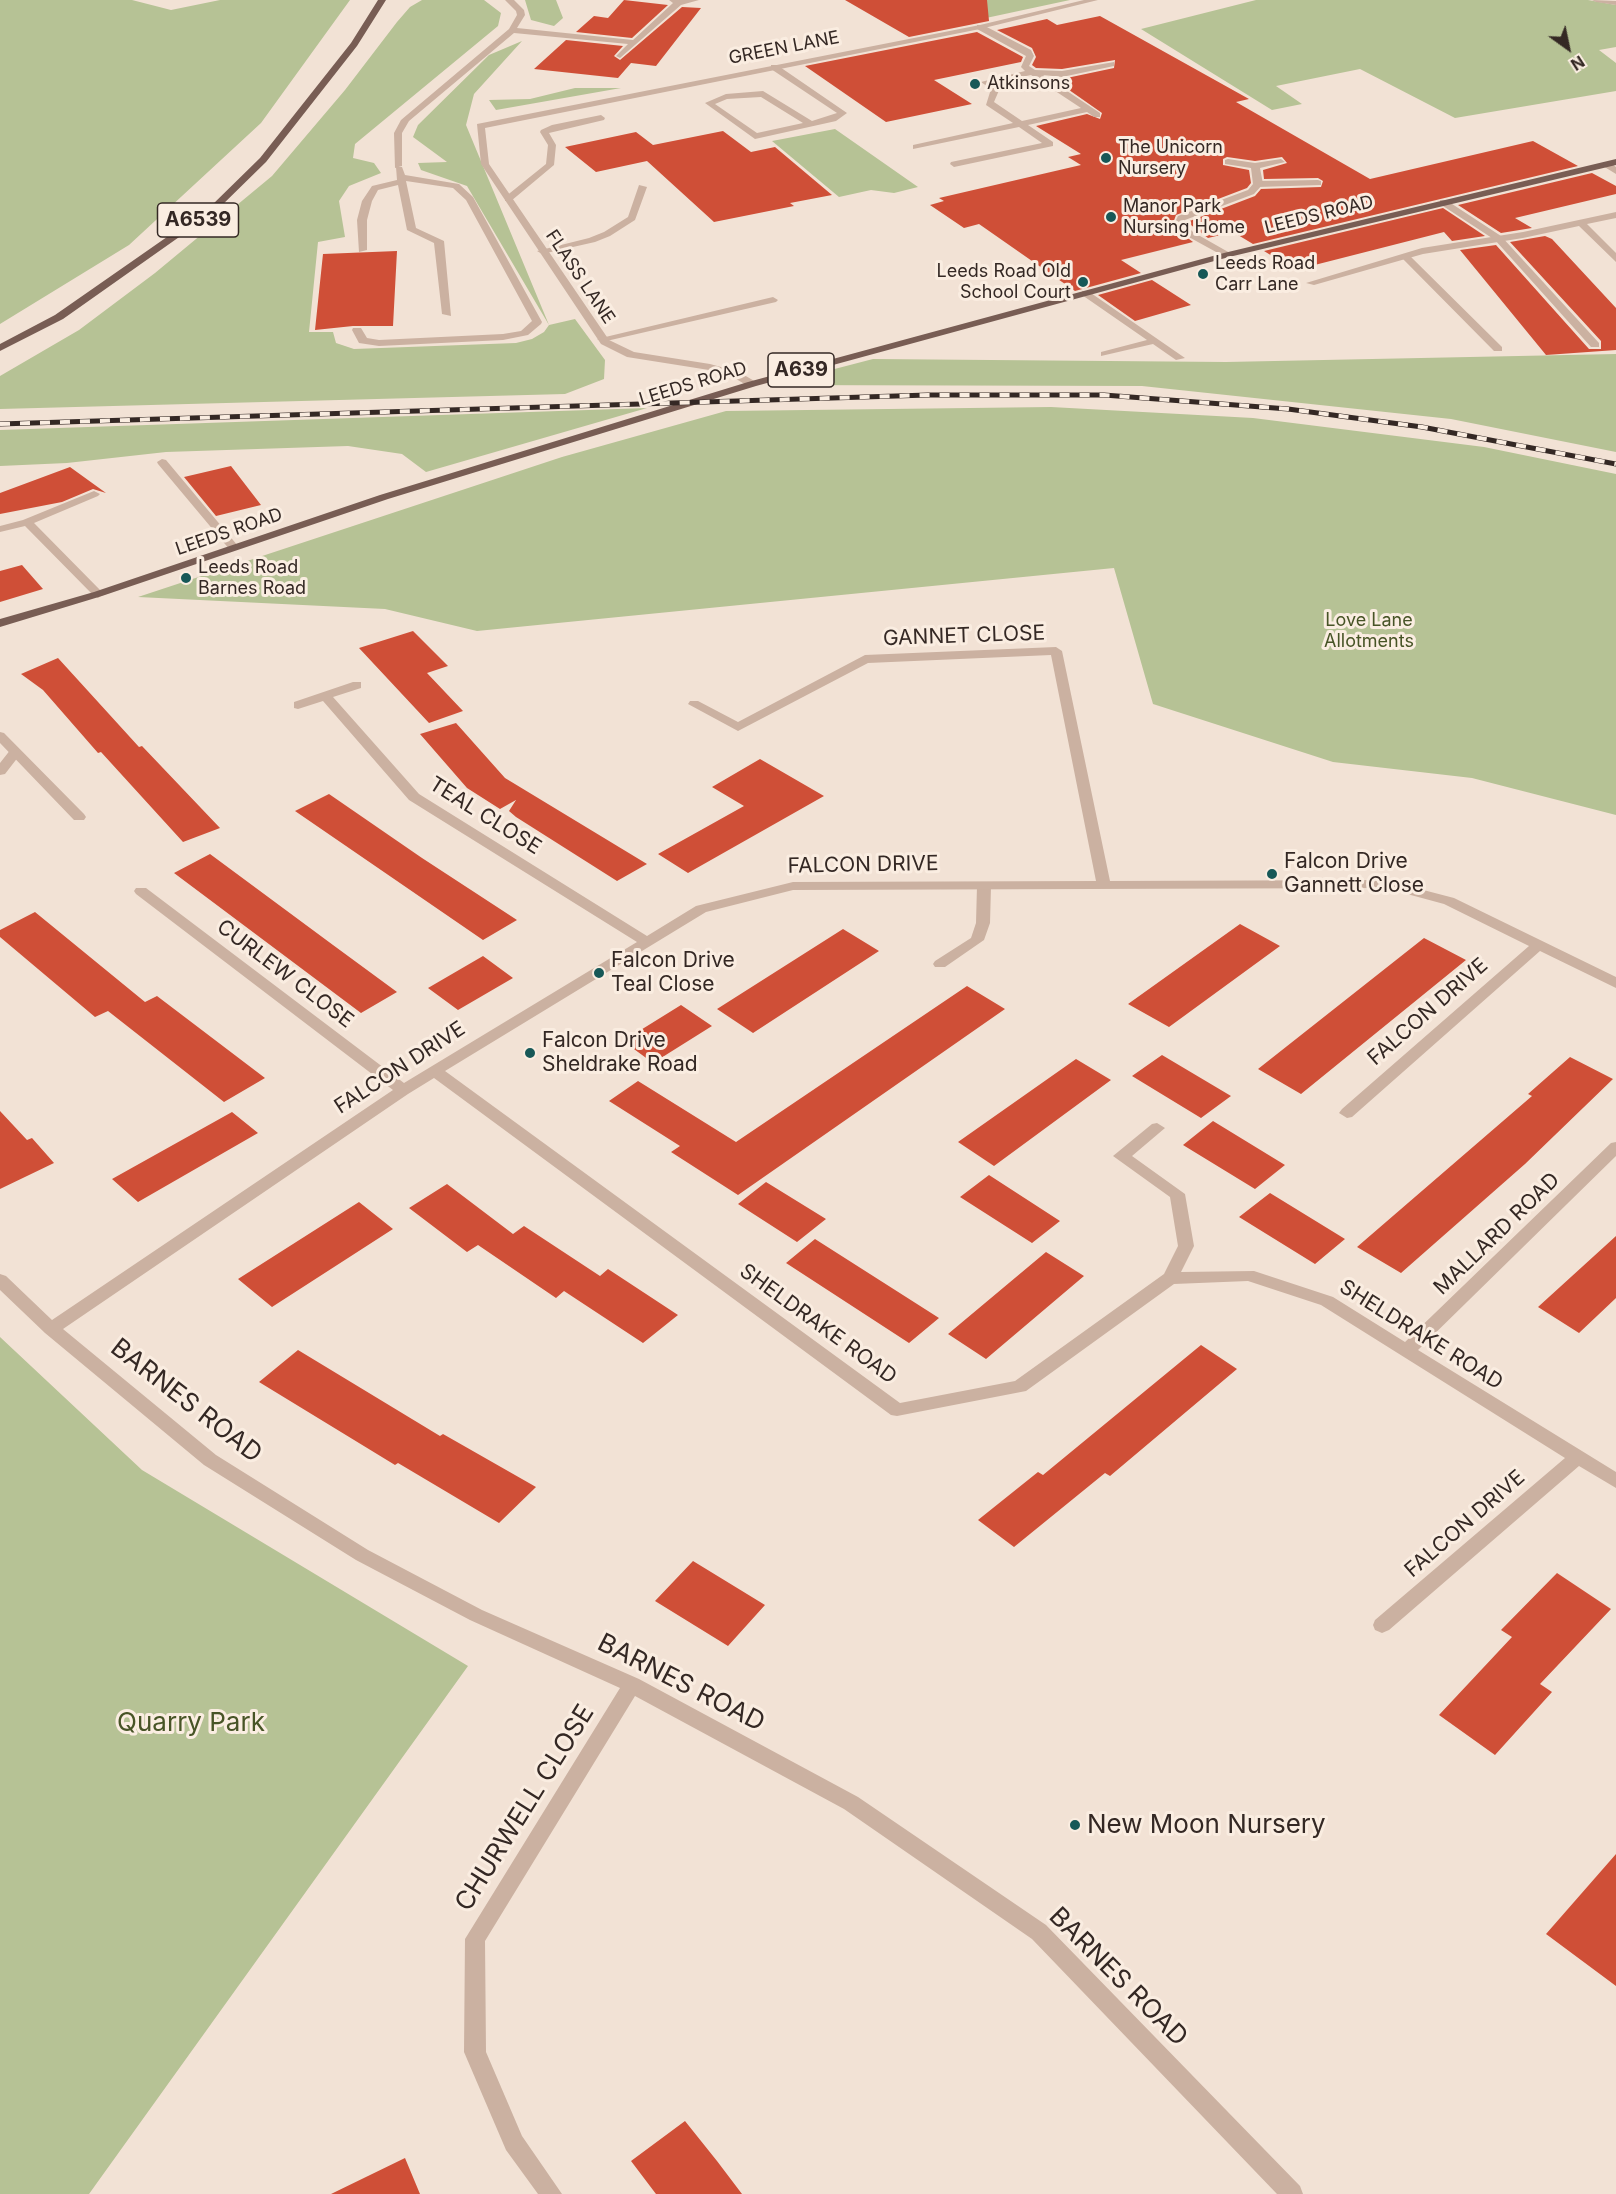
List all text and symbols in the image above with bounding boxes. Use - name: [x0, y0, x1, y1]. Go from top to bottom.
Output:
- north arrow: [1538, 18, 1598, 78]
- street label: GREEN LANE: [727, 27, 841, 69]
- text: N: [1567, 51, 1588, 75]
- place label: Atkinsons: [987, 73, 1070, 95]
- marker: Atkinsons: [968, 77, 982, 91]
- place label: The Unicorn Nursery: [1118, 137, 1223, 180]
- marker: The Unicorn Nursery: [1099, 151, 1113, 165]
- street label: LEEDS ROAD: [1262, 191, 1376, 239]
- place label: Manor Park Nursing Home: [1123, 196, 1245, 238]
- road number: A6539: [158, 203, 238, 237]
- marker: Manor Park Nursing Home: [1104, 210, 1118, 224]
- street label: FLASS LANE: [541, 226, 619, 328]
- place label: Leeds Road Carr Lane: [1215, 253, 1315, 296]
- place label: Leeds Road Old School Court: [937, 261, 1071, 304]
- marker: Leeds Road Carr Lane: [1196, 267, 1210, 281]
- marker: Leeds Road Old School Court: [1076, 275, 1090, 289]
- road number: A639: [768, 353, 834, 387]
- street label: LEEDS ROAD: [636, 357, 750, 411]
- street label: LEEDS ROAD: [173, 504, 285, 560]
- place label: Leeds Road Barnes Road: [198, 557, 306, 600]
- marker: Leeds Road Barnes Road: [179, 571, 193, 585]
- park label: Love Lane Allotments: [1324, 610, 1414, 652]
- street label: GANNET CLOSE: [883, 621, 1045, 651]
- street label: TEAL CLOSE: [424, 772, 546, 860]
- place label: Falcon Drive Gannett Close: [1284, 849, 1424, 899]
- street label: FALCON DRIVE: [787, 851, 939, 879]
- marker: Falcon Drive Gannett Close: [1265, 867, 1279, 881]
- street label: CURLEW CLOSE: [212, 914, 358, 1034]
- place label: Falcon Drive Teal Close: [611, 948, 735, 998]
- street label: FALCON DRIVE: [1363, 953, 1493, 1071]
- marker: Falcon Drive Teal Close: [592, 966, 606, 980]
- street label: FALCON DRIVE: [330, 1016, 470, 1120]
- place label: Falcon Drive Sheldrake Road: [542, 1028, 698, 1078]
- marker: Falcon Drive Sheldrake Road: [523, 1046, 537, 1060]
- street label: MALLARD ROAD: [1429, 1168, 1565, 1300]
- street label: SHELDRAKE ROAD: [735, 1259, 901, 1389]
- street label: SHELDRAKE ROAD: [1335, 1275, 1507, 1395]
- street label: BARNES ROAD: [104, 1332, 268, 1470]
- street label: FALCON DRIVE: [1400, 1465, 1530, 1583]
- street label: BARNES ROAD: [592, 1627, 770, 1739]
- street label: CHURWELL CLOSE: [449, 1699, 601, 1917]
- park label: Quarry Park: [117, 1707, 265, 1739]
- place label: New Moon Nursery: [1087, 1809, 1326, 1841]
- marker: New Moon Nursery: [1068, 1818, 1082, 1832]
- street label: BARNES ROAD: [1042, 1901, 1194, 2053]

